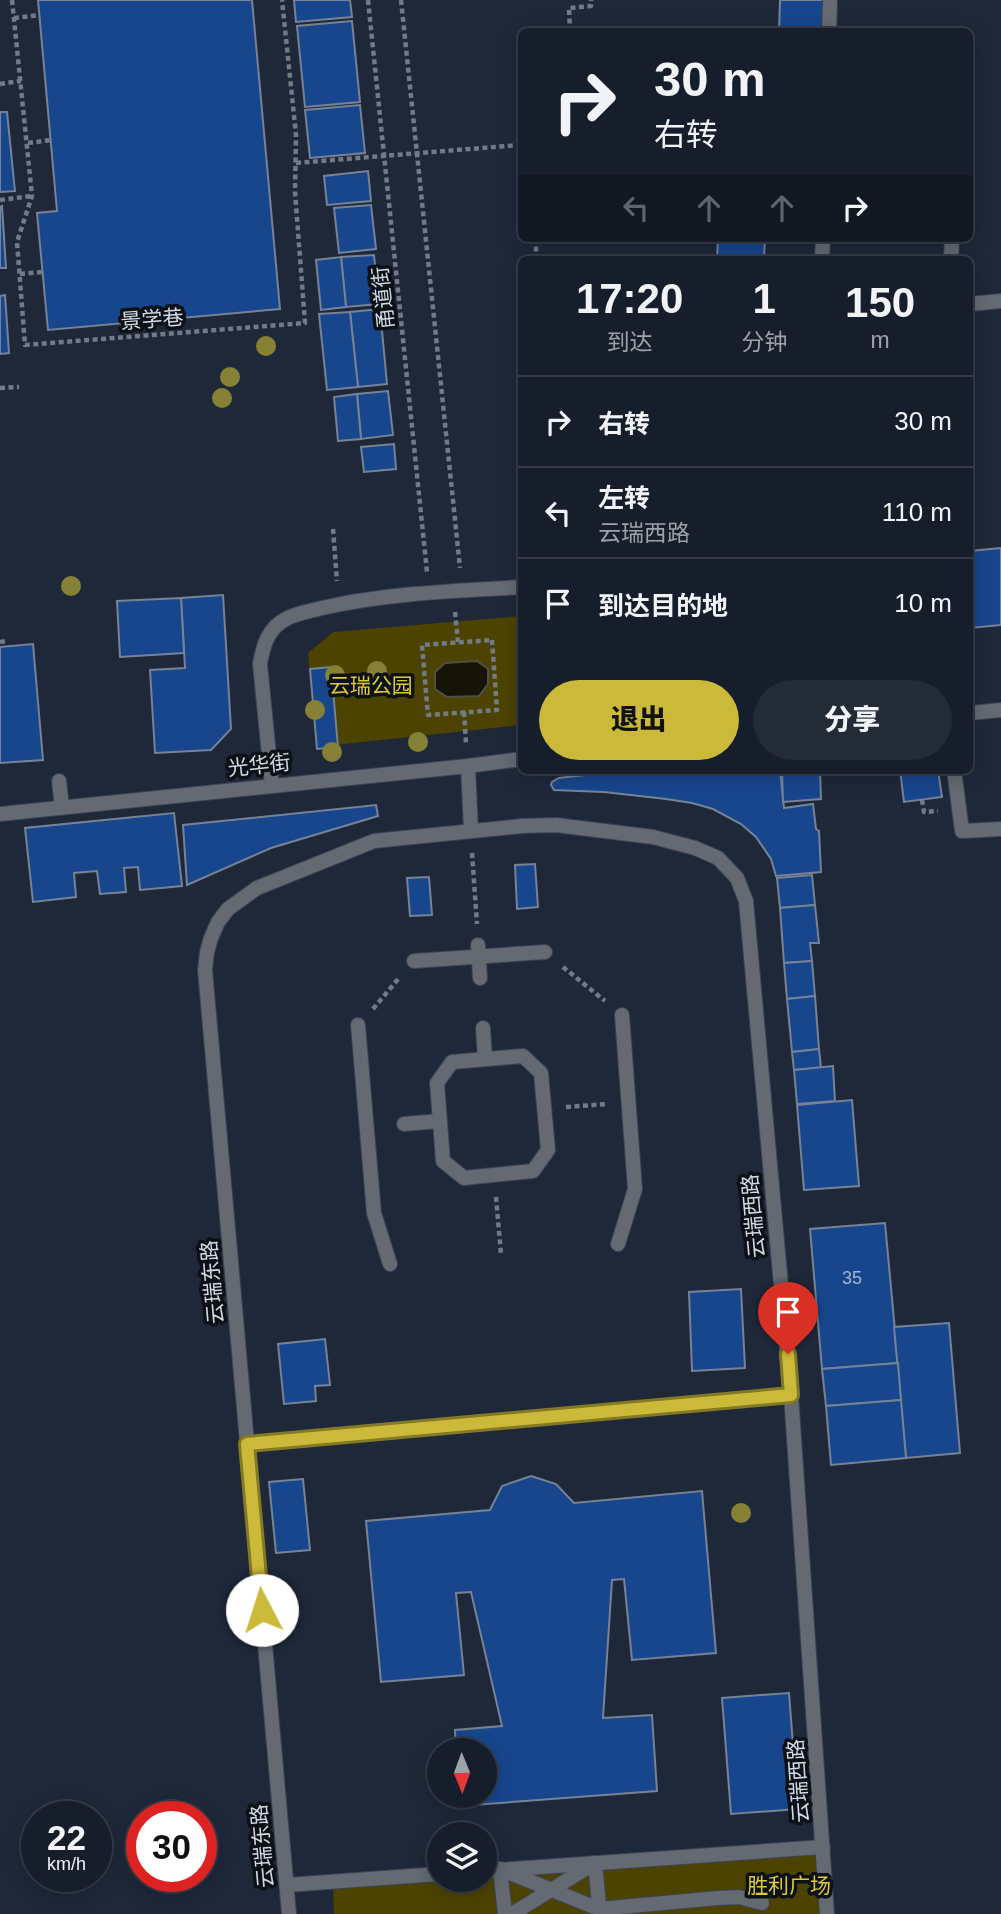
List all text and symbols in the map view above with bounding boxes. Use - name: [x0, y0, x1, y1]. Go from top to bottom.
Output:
- text: 30 m: [654, 52, 766, 106]
- icon: right: [539, 56, 630, 147]
- text: 右转: [654, 117, 718, 153]
- icon: left: [617, 189, 655, 227]
- icon: ahead: [690, 189, 728, 227]
- icon: ahead: [763, 189, 801, 227]
- icon: right: [836, 189, 874, 227]
- street label: 甬道街: [368, 265, 398, 331]
- text: 17:20: [576, 275, 683, 322]
- text: 1: [752, 275, 776, 322]
- text: 150: [845, 279, 915, 326]
- street label: 景学巷: [120, 305, 184, 333]
- text: m: [871, 327, 890, 353]
- text: 到达: [607, 329, 653, 355]
- text: 分钟: [741, 329, 787, 355]
- icon: right: [539, 403, 577, 441]
- text: 30 m: [894, 406, 952, 436]
- text: 右转: [598, 409, 650, 439]
- text: 左转: [598, 483, 650, 513]
- icon: left: [539, 494, 577, 532]
- text: 110 m: [882, 497, 952, 527]
- text: 云瑞西路: [598, 520, 690, 546]
- icon: arrive: [539, 585, 577, 623]
- text: 10 m: [894, 588, 952, 618]
- text: 到达目的地: [598, 591, 728, 621]
- park label: 云瑞公园: [329, 674, 413, 697]
- button: 退出: [539, 680, 739, 760]
- button: 分享: [753, 680, 952, 760]
- street label: 光华街: [226, 750, 292, 780]
- street label: 云瑞西路: [738, 1173, 768, 1259]
- street label: 云瑞东路: [197, 1239, 227, 1325]
- house number: 35: [842, 1268, 862, 1288]
- pin: [758, 1282, 818, 1354]
- icon: arrive: [769, 1293, 807, 1331]
- position arrow: [225, 1573, 299, 1647]
- north arrow: [427, 1738, 497, 1808]
- map controls: [427, 1738, 497, 1892]
- street label: 云瑞西路: [784, 1738, 812, 1824]
- speed limit sign: 30: [126, 1801, 217, 1892]
- street label: 云瑞东路: [247, 1803, 277, 1889]
- text: 22: [47, 1818, 86, 1857]
- button: layers: [427, 1822, 497, 1892]
- text: km/h: [47, 1854, 86, 1874]
- park label: 胜利广场: [747, 1874, 831, 1897]

